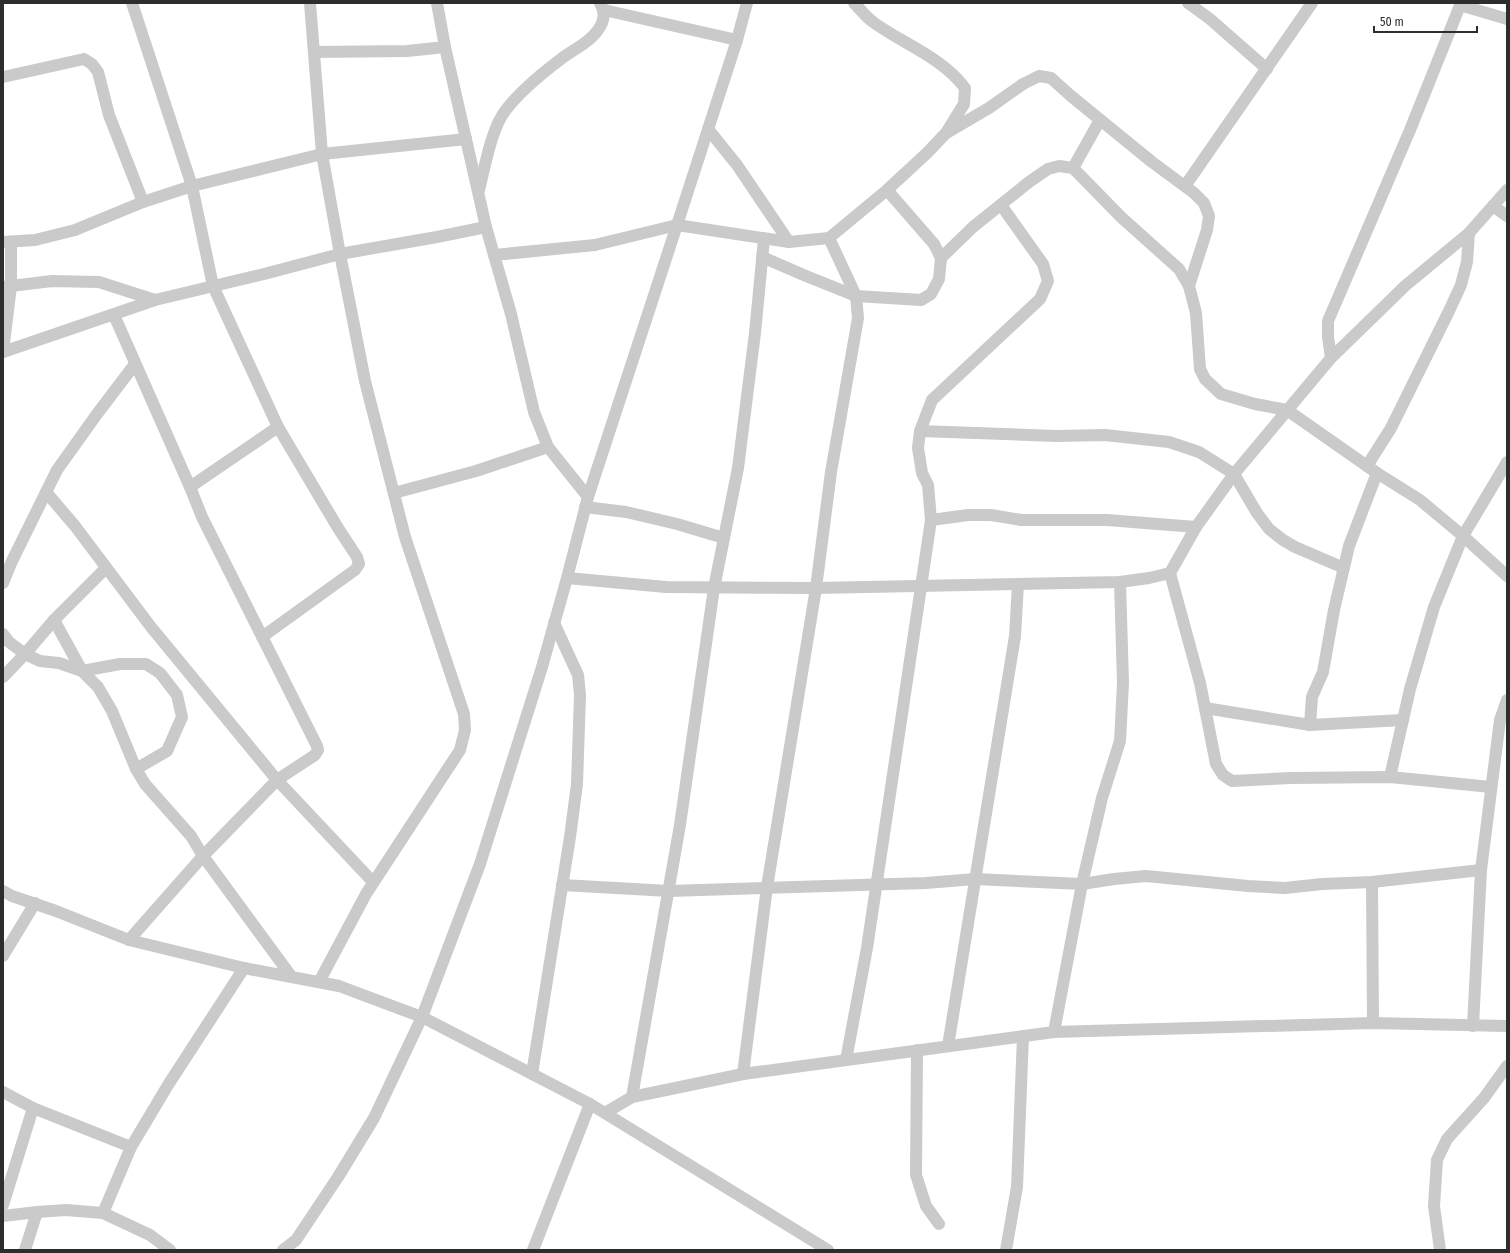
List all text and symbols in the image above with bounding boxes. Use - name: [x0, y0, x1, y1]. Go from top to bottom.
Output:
- scale bar: [1374, 8, 1477, 34]
- text: 50 m: [1380, 15, 1404, 29]

